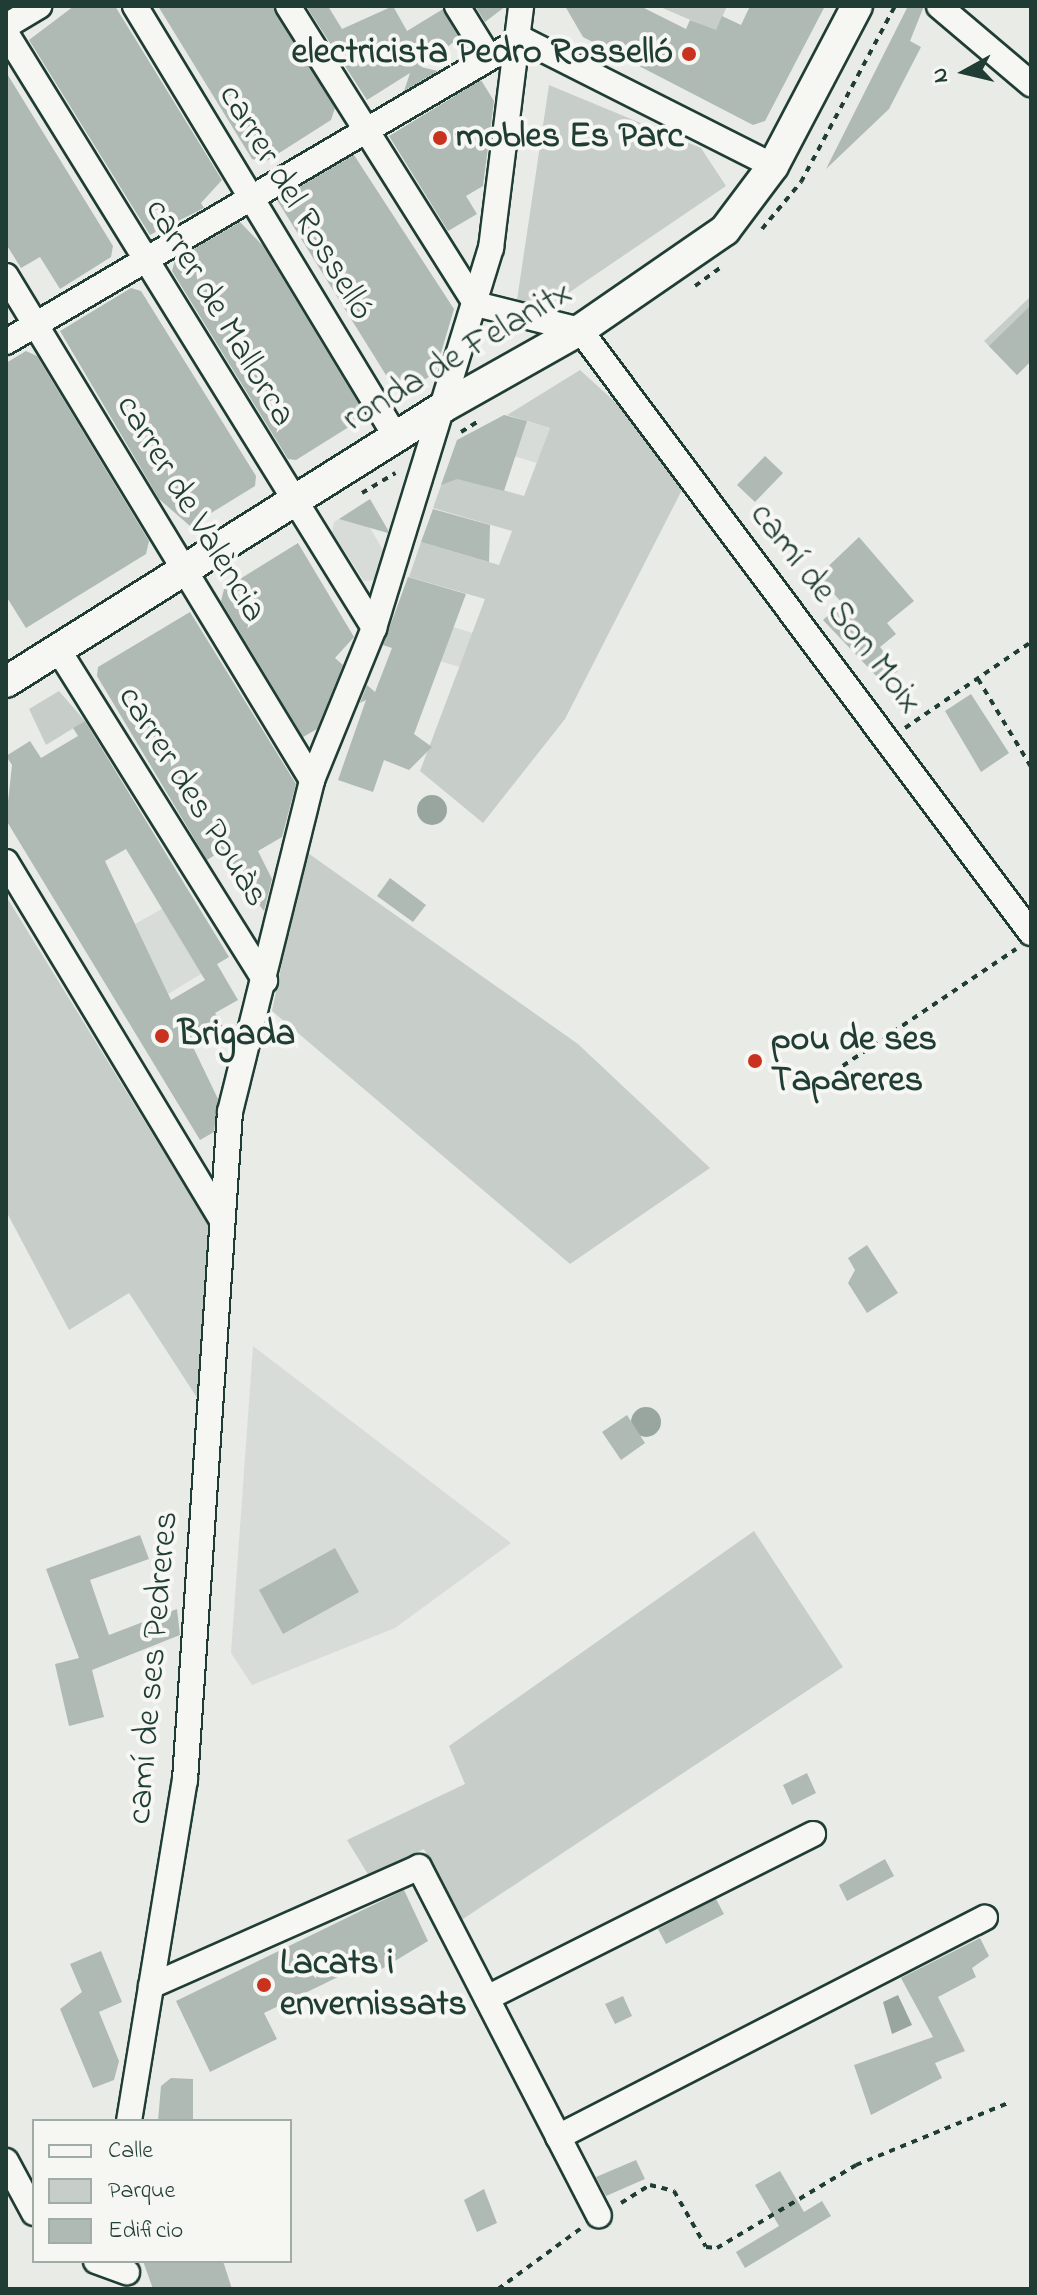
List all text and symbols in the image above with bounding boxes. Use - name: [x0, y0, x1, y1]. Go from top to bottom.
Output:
- place label: electricista Pedro Rosselló: [292, 32, 673, 76]
- north arrow: [925, 32, 1005, 112]
- marker: electricista Pedro Rosselló: [680, 45, 698, 63]
- text: N: [924, 66, 958, 85]
- street label: carrer del Rosselló: [208, 77, 382, 329]
- place label: mobles Es Parc: [456, 116, 683, 160]
- marker: mobles Es Parc: [431, 129, 449, 147]
- street label: carrer de Mallorca: [134, 191, 304, 435]
- street label: ronda de Felanitx: [336, 272, 580, 442]
- street label: carrer de València: [105, 387, 275, 631]
- street label: camí de Son Moix: [739, 495, 931, 723]
- street label: carrer des Pouàs: [107, 679, 277, 915]
- place label: Brigada: [178, 1014, 295, 1058]
- place label: pou de ses Tapareres: [771, 1018, 937, 1103]
- marker: Brigada: [153, 1027, 171, 1045]
- marker: pou de ses Tapareres: [746, 1052, 764, 1070]
- street label: camí de ses Pedreres: [119, 1510, 189, 1826]
- place label: Lacats i envernissats: [280, 1942, 467, 2027]
- marker: Lacats i envernissats: [255, 1976, 273, 1994]
- legend: [32, 2119, 292, 2263]
- text: Calle: [108, 2134, 153, 2169]
- text: Parque: [108, 2174, 175, 2209]
- text: Edificio: [108, 2214, 183, 2249]

